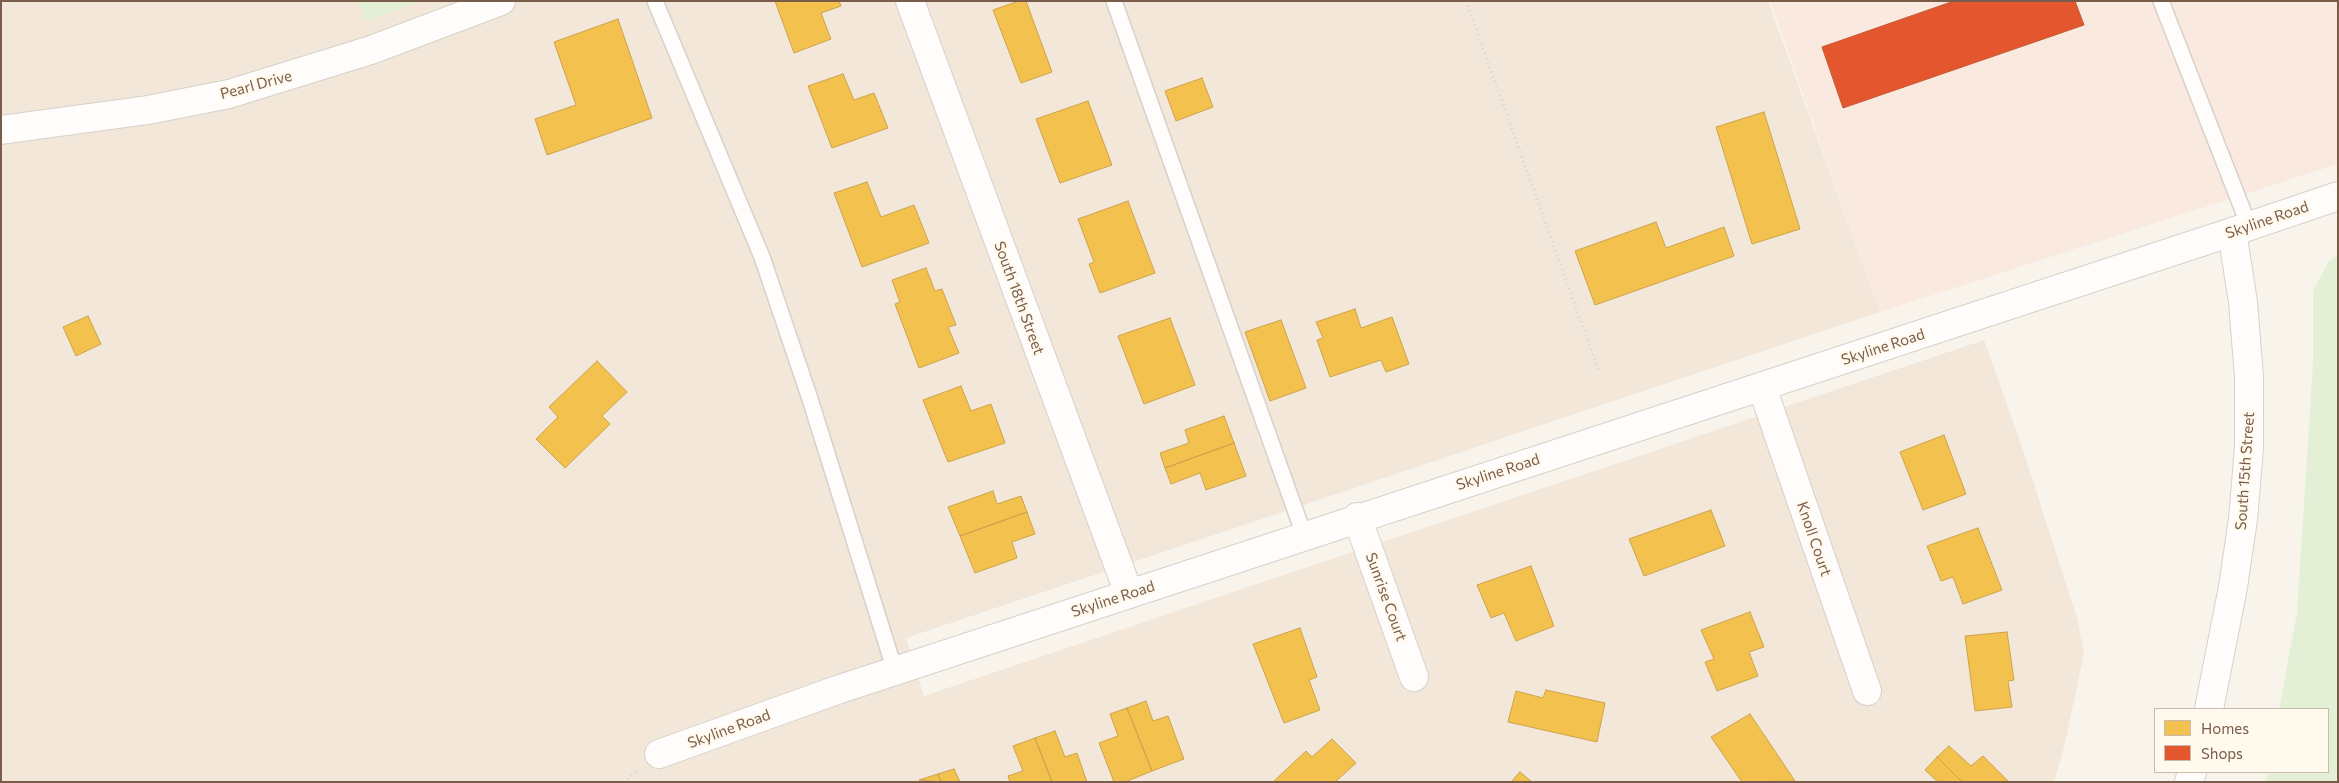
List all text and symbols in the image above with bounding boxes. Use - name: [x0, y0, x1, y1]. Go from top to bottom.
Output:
- street label: Pearl Drive: [218, 67, 294, 103]
- street label: Skyline Road: [2223, 197, 2311, 243]
- street label: South 18th Street: [990, 239, 1048, 357]
- street label: Skyline Road: [1839, 325, 1927, 369]
- street label: South 15th Street: [2232, 411, 2258, 531]
- street label: Skyline Road: [1454, 450, 1542, 494]
- street label: Knoll Court: [1793, 499, 1835, 579]
- street label: Sunrise Court: [1362, 550, 1410, 644]
- street label: Skyline Road: [1069, 577, 1157, 621]
- street label: Skyline Road: [685, 706, 773, 752]
- legend: [2154, 708, 2329, 773]
- text: Homes: [2201, 719, 2249, 737]
- text: Shops: [2201, 744, 2243, 762]

